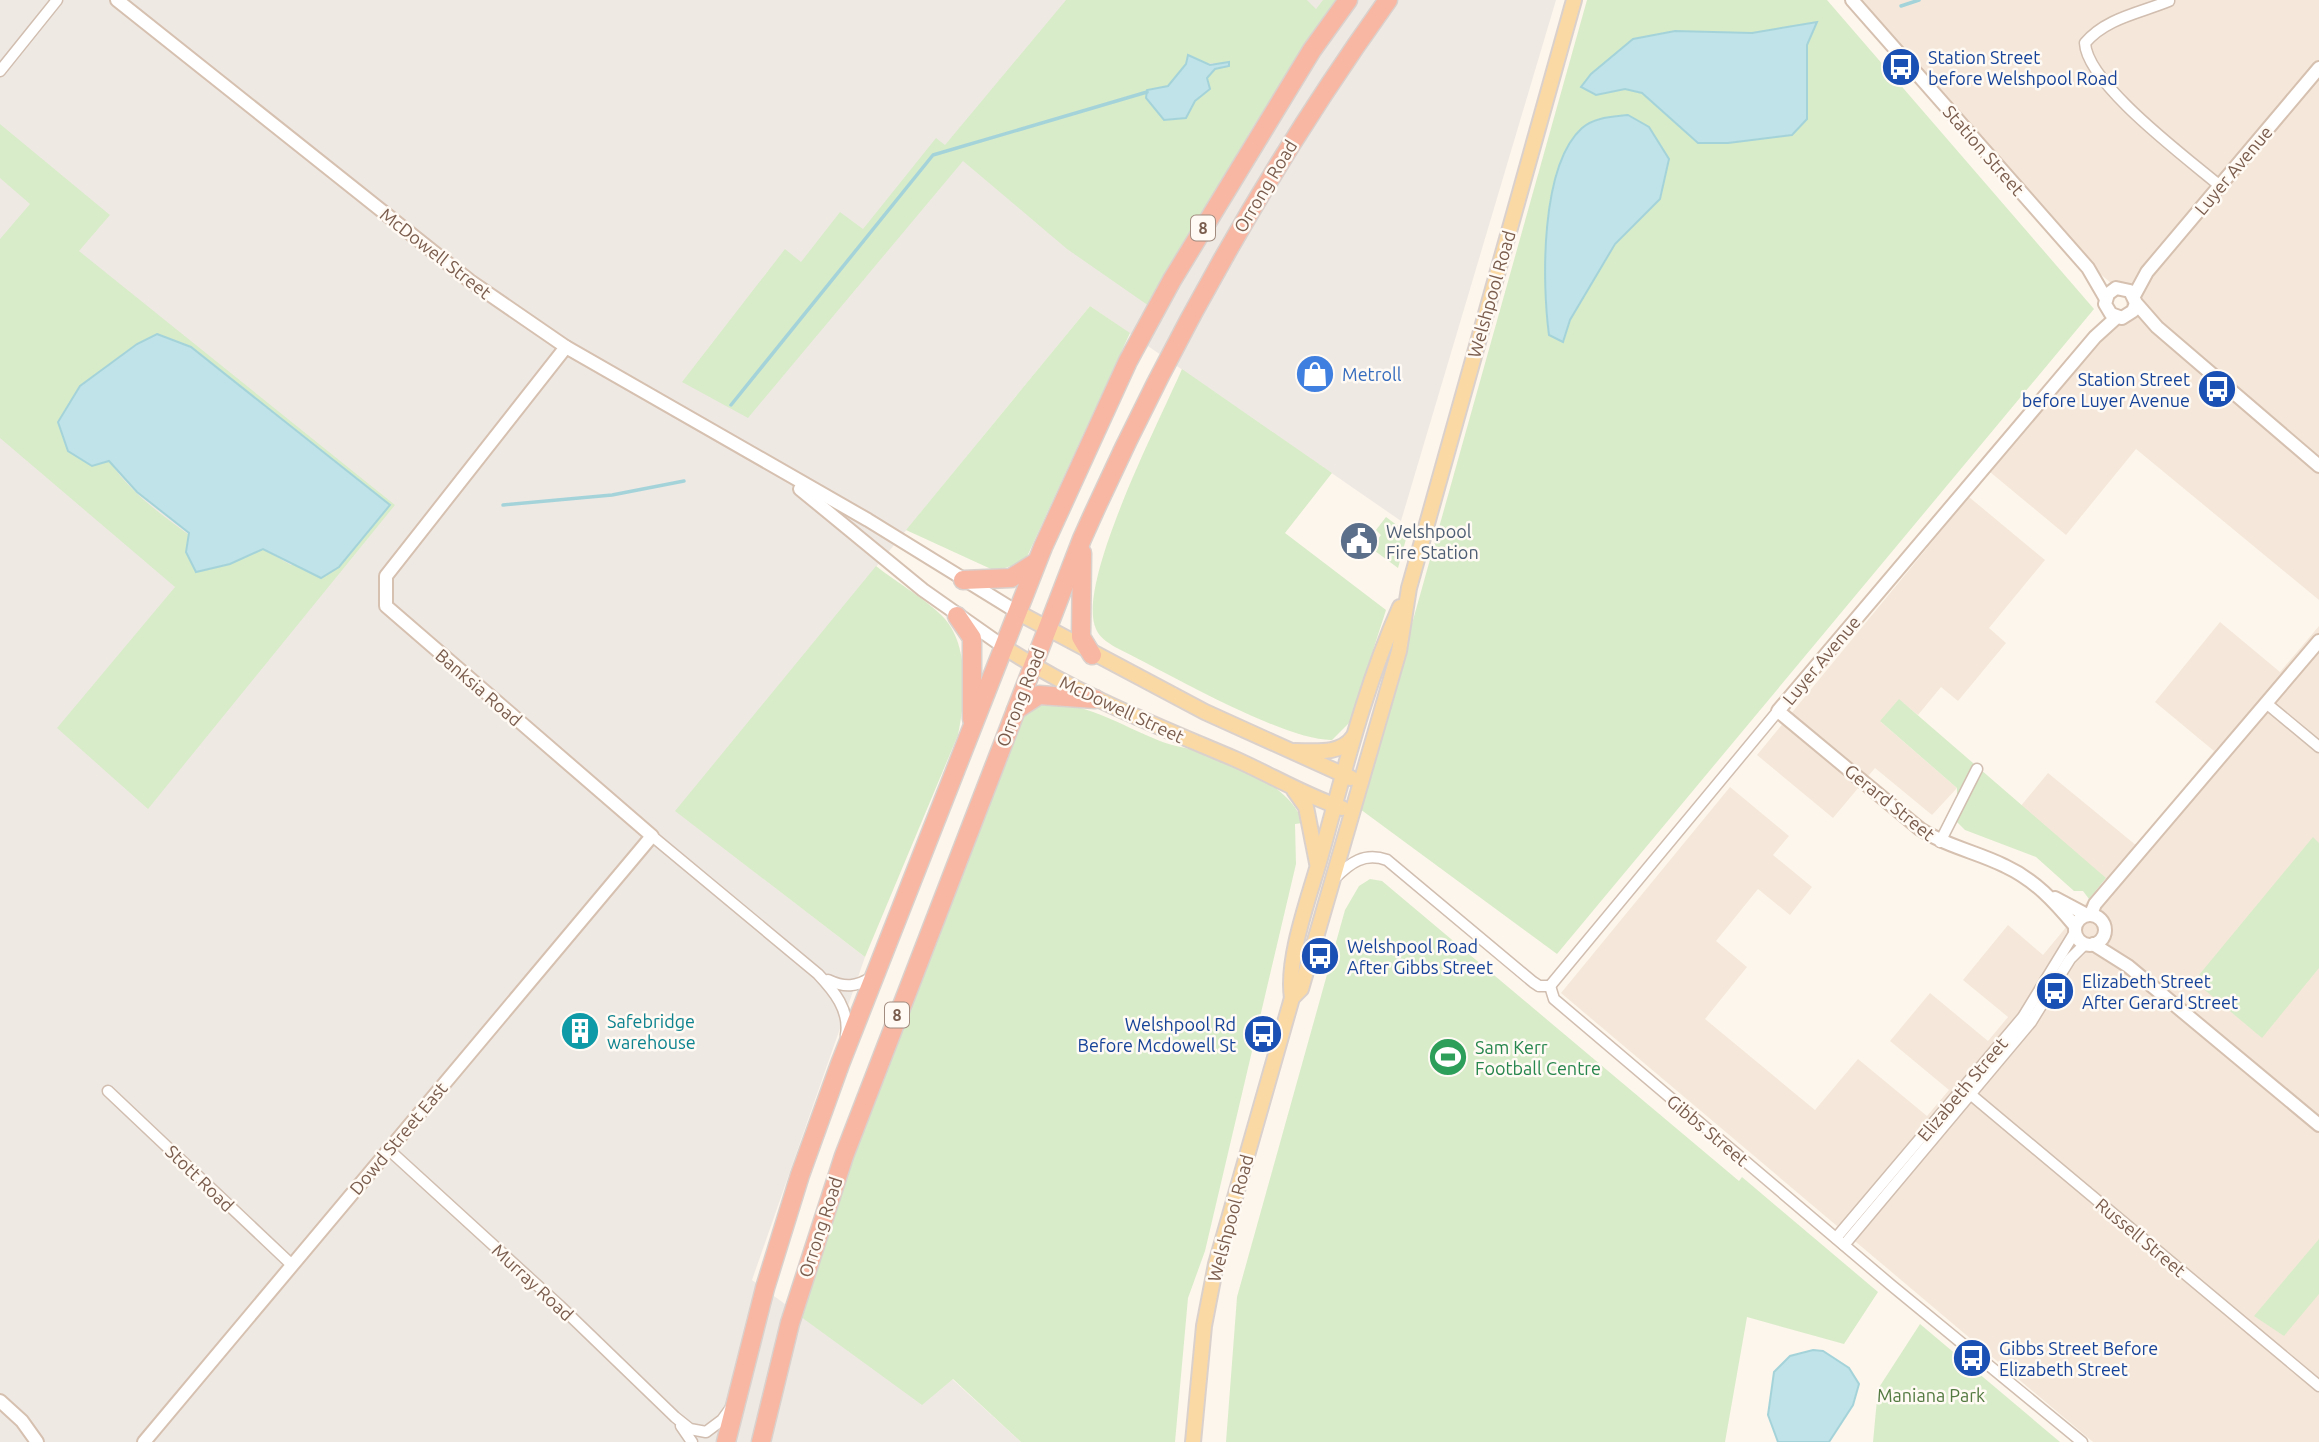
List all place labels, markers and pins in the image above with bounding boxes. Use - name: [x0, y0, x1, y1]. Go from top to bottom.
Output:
- bus stop icon: Station Street before Welshpool Road: [1880, 46, 1922, 88]
- place label: Station Street before Welshpool Road: [1928, 47, 2118, 88]
- shop icon: Metroll: [1294, 353, 1336, 395]
- place label: Metroll: [1342, 364, 1402, 384]
- bus stop icon: Station Street before Luyer Avenue: [2196, 368, 2238, 410]
- place label: Station Street before Luyer Avenue: [2022, 369, 2190, 410]
- public building icon: Welshpool Fire Station: [1338, 520, 1380, 562]
- place label: Welshpool Fire Station: [1386, 521, 1479, 562]
- bus stop icon: Welshpool Road After Gibbs Street: [1299, 935, 1341, 977]
- place label: Welshpool Road After Gibbs Street: [1347, 936, 1493, 977]
- bus stop icon: Elizabeth Street After Gerard Street: [2034, 970, 2076, 1012]
- place label: Elizabeth Street After Gerard Street: [2082, 971, 2238, 1012]
- building icon: Safebridge warehouse: [559, 1010, 601, 1052]
- place label: Safebridge warehouse: [607, 1011, 696, 1052]
- bus stop icon: Welshpool Rd Before Mcdowell St: [1242, 1013, 1284, 1055]
- place label: Welshpool Rd Before Mcdowell St: [1077, 1014, 1236, 1055]
- sports icon: Sam Kerr Football Centre: [1427, 1036, 1469, 1078]
- place label: Sam Kerr Football Centre: [1475, 1037, 1601, 1078]
- bus stop icon: Gibbs Street Before Elizabeth Street: [1951, 1337, 1993, 1379]
- place label: Gibbs Street Before Elizabeth Street: [1999, 1338, 2158, 1379]

